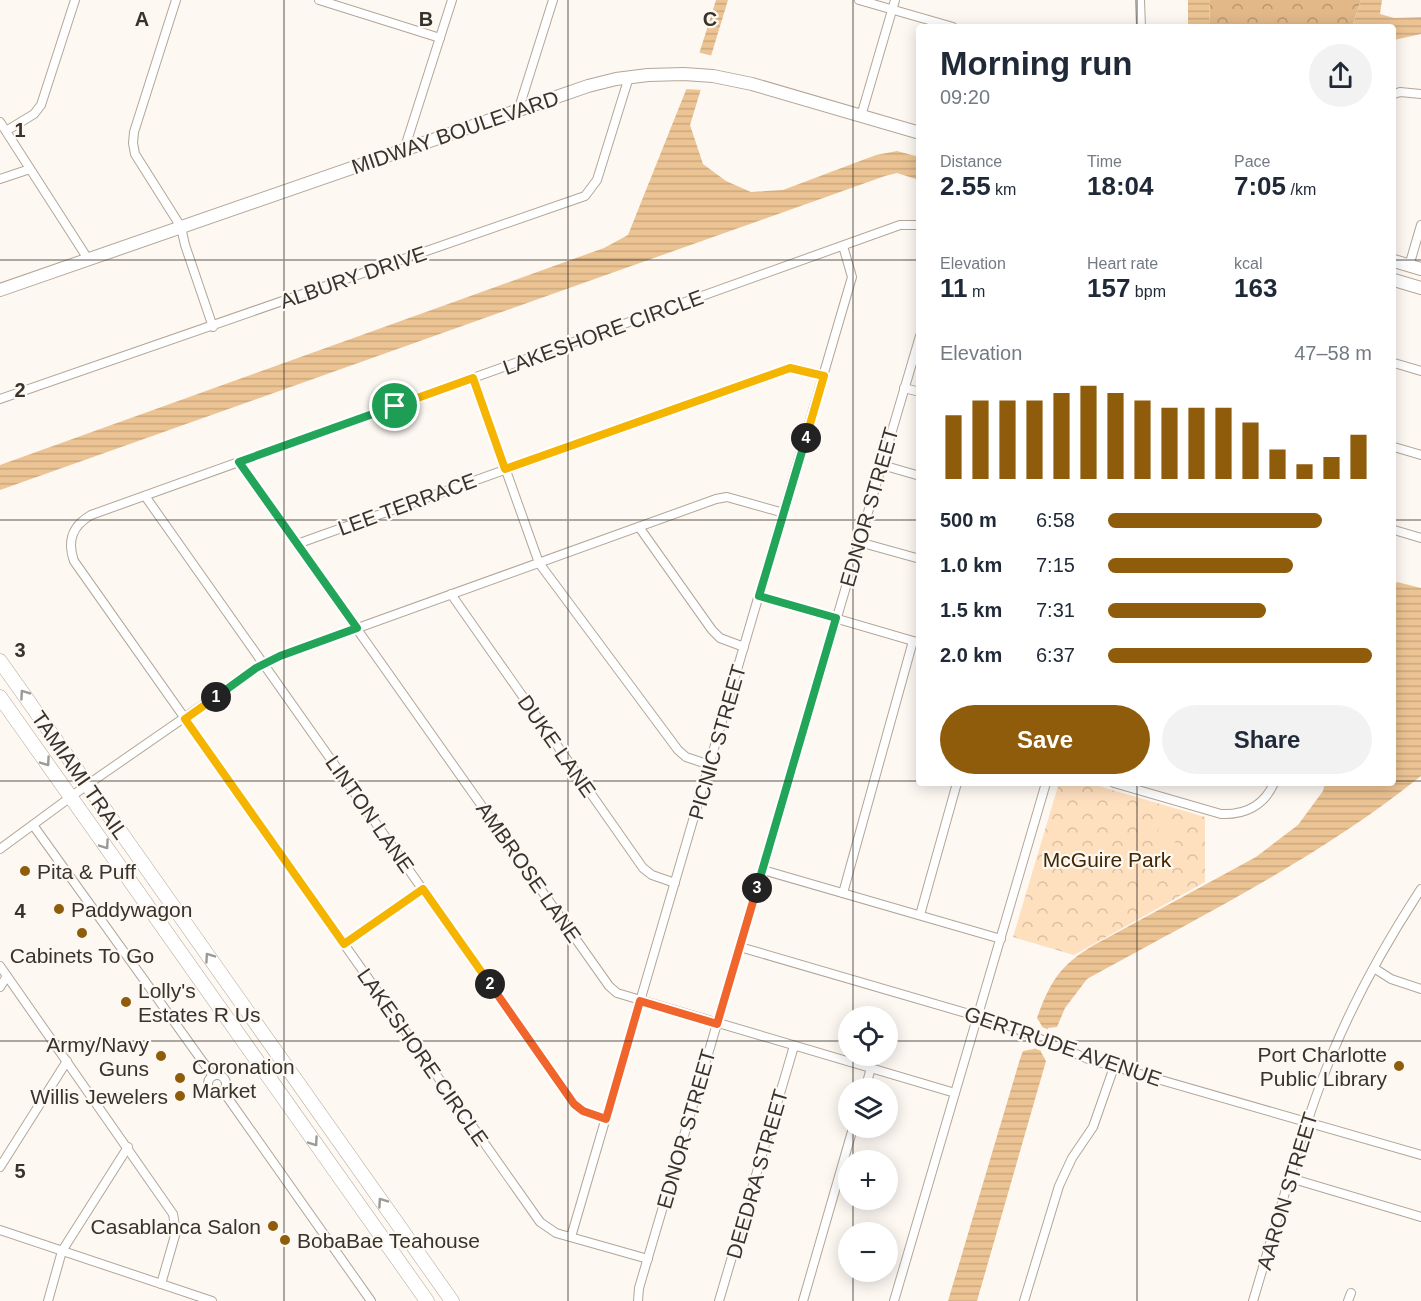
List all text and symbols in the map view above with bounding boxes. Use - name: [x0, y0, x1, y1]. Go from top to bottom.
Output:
- text: A: [135, 8, 149, 30]
- text: B: [419, 8, 433, 30]
- text: C: [703, 8, 717, 30]
- button: share: [1309, 44, 1372, 107]
- text: Morning run: [940, 45, 1132, 82]
- street label: MIDWAY BOULEVARD: [348, 86, 562, 178]
- text: 09:20: [940, 86, 990, 108]
- text: 1: [14, 119, 26, 141]
- text: Distance: [940, 153, 1002, 170]
- text: Time: [1087, 153, 1122, 170]
- text: Pace: [1234, 153, 1270, 170]
- text: 2.55: [940, 171, 991, 201]
- text: 18:04: [1087, 171, 1154, 201]
- text: 7:05: [1234, 171, 1286, 201]
- text: km: [991, 181, 1016, 198]
- text: /km: [1286, 181, 1316, 198]
- street label: ALBURY DRIVE: [277, 241, 429, 313]
- text: Elevation: [940, 255, 1006, 272]
- text: Heart rate: [1087, 255, 1158, 272]
- text: kcal: [1234, 255, 1262, 272]
- text: 11: [940, 273, 968, 303]
- text: 157: [1087, 273, 1130, 303]
- text: 163: [1234, 273, 1277, 303]
- text: m: [968, 283, 985, 300]
- text: bpm: [1130, 283, 1166, 300]
- street label: LAKESHORE CIRCLE: [500, 285, 706, 379]
- text: Elevation: [940, 342, 1022, 364]
- text: 47–58 m: [1294, 342, 1372, 364]
- text: 2: [14, 379, 26, 401]
- pin: [369, 380, 420, 431]
- icon: arrive: [378, 389, 411, 422]
- pin: 4: [791, 423, 821, 453]
- street label: EDNOR STREET: [835, 425, 903, 589]
- text: 4: [802, 429, 810, 446]
- street label: LEE TERRACE: [335, 468, 479, 540]
- text: 500 m: [940, 509, 997, 531]
- text: 6:58: [1036, 509, 1075, 531]
- text: 1.0 km: [940, 554, 1002, 576]
- text: 7:15: [1036, 554, 1075, 576]
- text: 1.5 km: [940, 599, 1002, 621]
- text: 7:31: [1036, 599, 1075, 621]
- text: 3: [14, 639, 26, 661]
- text: 2.0 km: [940, 644, 1002, 666]
- text: 6:37: [1036, 644, 1075, 666]
- street label: PICNIC STREET: [684, 662, 750, 822]
- pin: 1: [201, 682, 231, 712]
- text: 1: [212, 688, 220, 705]
- one-way arrow: [20, 690, 31, 701]
- street label: DUKE LANE: [513, 691, 601, 801]
- button: Save: [940, 705, 1150, 774]
- button: Share: [1162, 705, 1372, 774]
- street label: TAMIAMI TRAIL: [27, 707, 133, 843]
- street label: LINTON LANE: [321, 751, 419, 877]
- one-way arrow: [39, 755, 50, 766]
- street label: AMBROSE LANE: [472, 798, 586, 946]
- one-way arrow: [98, 839, 109, 850]
- park label: McGuire Park: [1043, 848, 1172, 871]
- place label: Pita & Puff: [37, 860, 136, 883]
- marker: Pita & Puff: [18, 864, 32, 878]
- pin: 3: [742, 873, 772, 903]
- text: 3: [753, 879, 761, 896]
- place label: Paddywagon: [71, 898, 192, 921]
- text: 4: [14, 900, 26, 922]
- marker: Paddywagon: [52, 902, 66, 916]
- marker: Cabinets To Go: [75, 926, 89, 940]
- place label: Cabinets To Go: [10, 944, 154, 967]
- one-way arrow: [205, 952, 216, 963]
- street label: LAKESHORE CIRCLE: [353, 964, 493, 1150]
- pin: 2: [475, 969, 505, 999]
- text: 2: [486, 975, 494, 992]
- place label: Lolly's Estates R Us: [138, 979, 261, 1026]
- marker: Lolly's Estates R Us: [119, 995, 133, 1009]
- street label: GERTRUDE AVENUE: [961, 1001, 1165, 1091]
- map controls: [838, 1006, 898, 1282]
- button: locate: [838, 1006, 898, 1066]
- place label: Army/Navy Guns: [46, 1033, 149, 1080]
- place label: Port Charlotte Public Library: [1257, 1043, 1387, 1090]
- street label: EDNOR STREET: [652, 1047, 720, 1211]
- marker: Army/Navy Guns: [154, 1049, 168, 1063]
- place label: Coronation Market: [192, 1055, 295, 1102]
- marker: Port Charlotte Public Library: [1392, 1059, 1406, 1073]
- marker: Coronation Market: [173, 1071, 187, 1085]
- button: layers: [838, 1078, 898, 1138]
- place label: Willis Jewelers: [30, 1085, 168, 1108]
- street label: DEEDRA STREET: [722, 1087, 792, 1261]
- marker: Willis Jewelers: [173, 1089, 187, 1103]
- street label: AARON STREET: [1252, 1109, 1322, 1272]
- one-way arrow: [307, 1135, 318, 1146]
- button: +: [838, 1150, 898, 1210]
- text: 5: [14, 1160, 26, 1182]
- one-way arrow: [378, 1197, 389, 1208]
- place label: Casablanca Salon: [91, 1215, 261, 1238]
- marker: Casablanca Salon: [266, 1219, 280, 1233]
- button: −: [838, 1222, 898, 1282]
- place label: BobaBae Teahouse: [297, 1229, 480, 1252]
- marker: BobaBae Teahouse: [278, 1233, 292, 1247]

